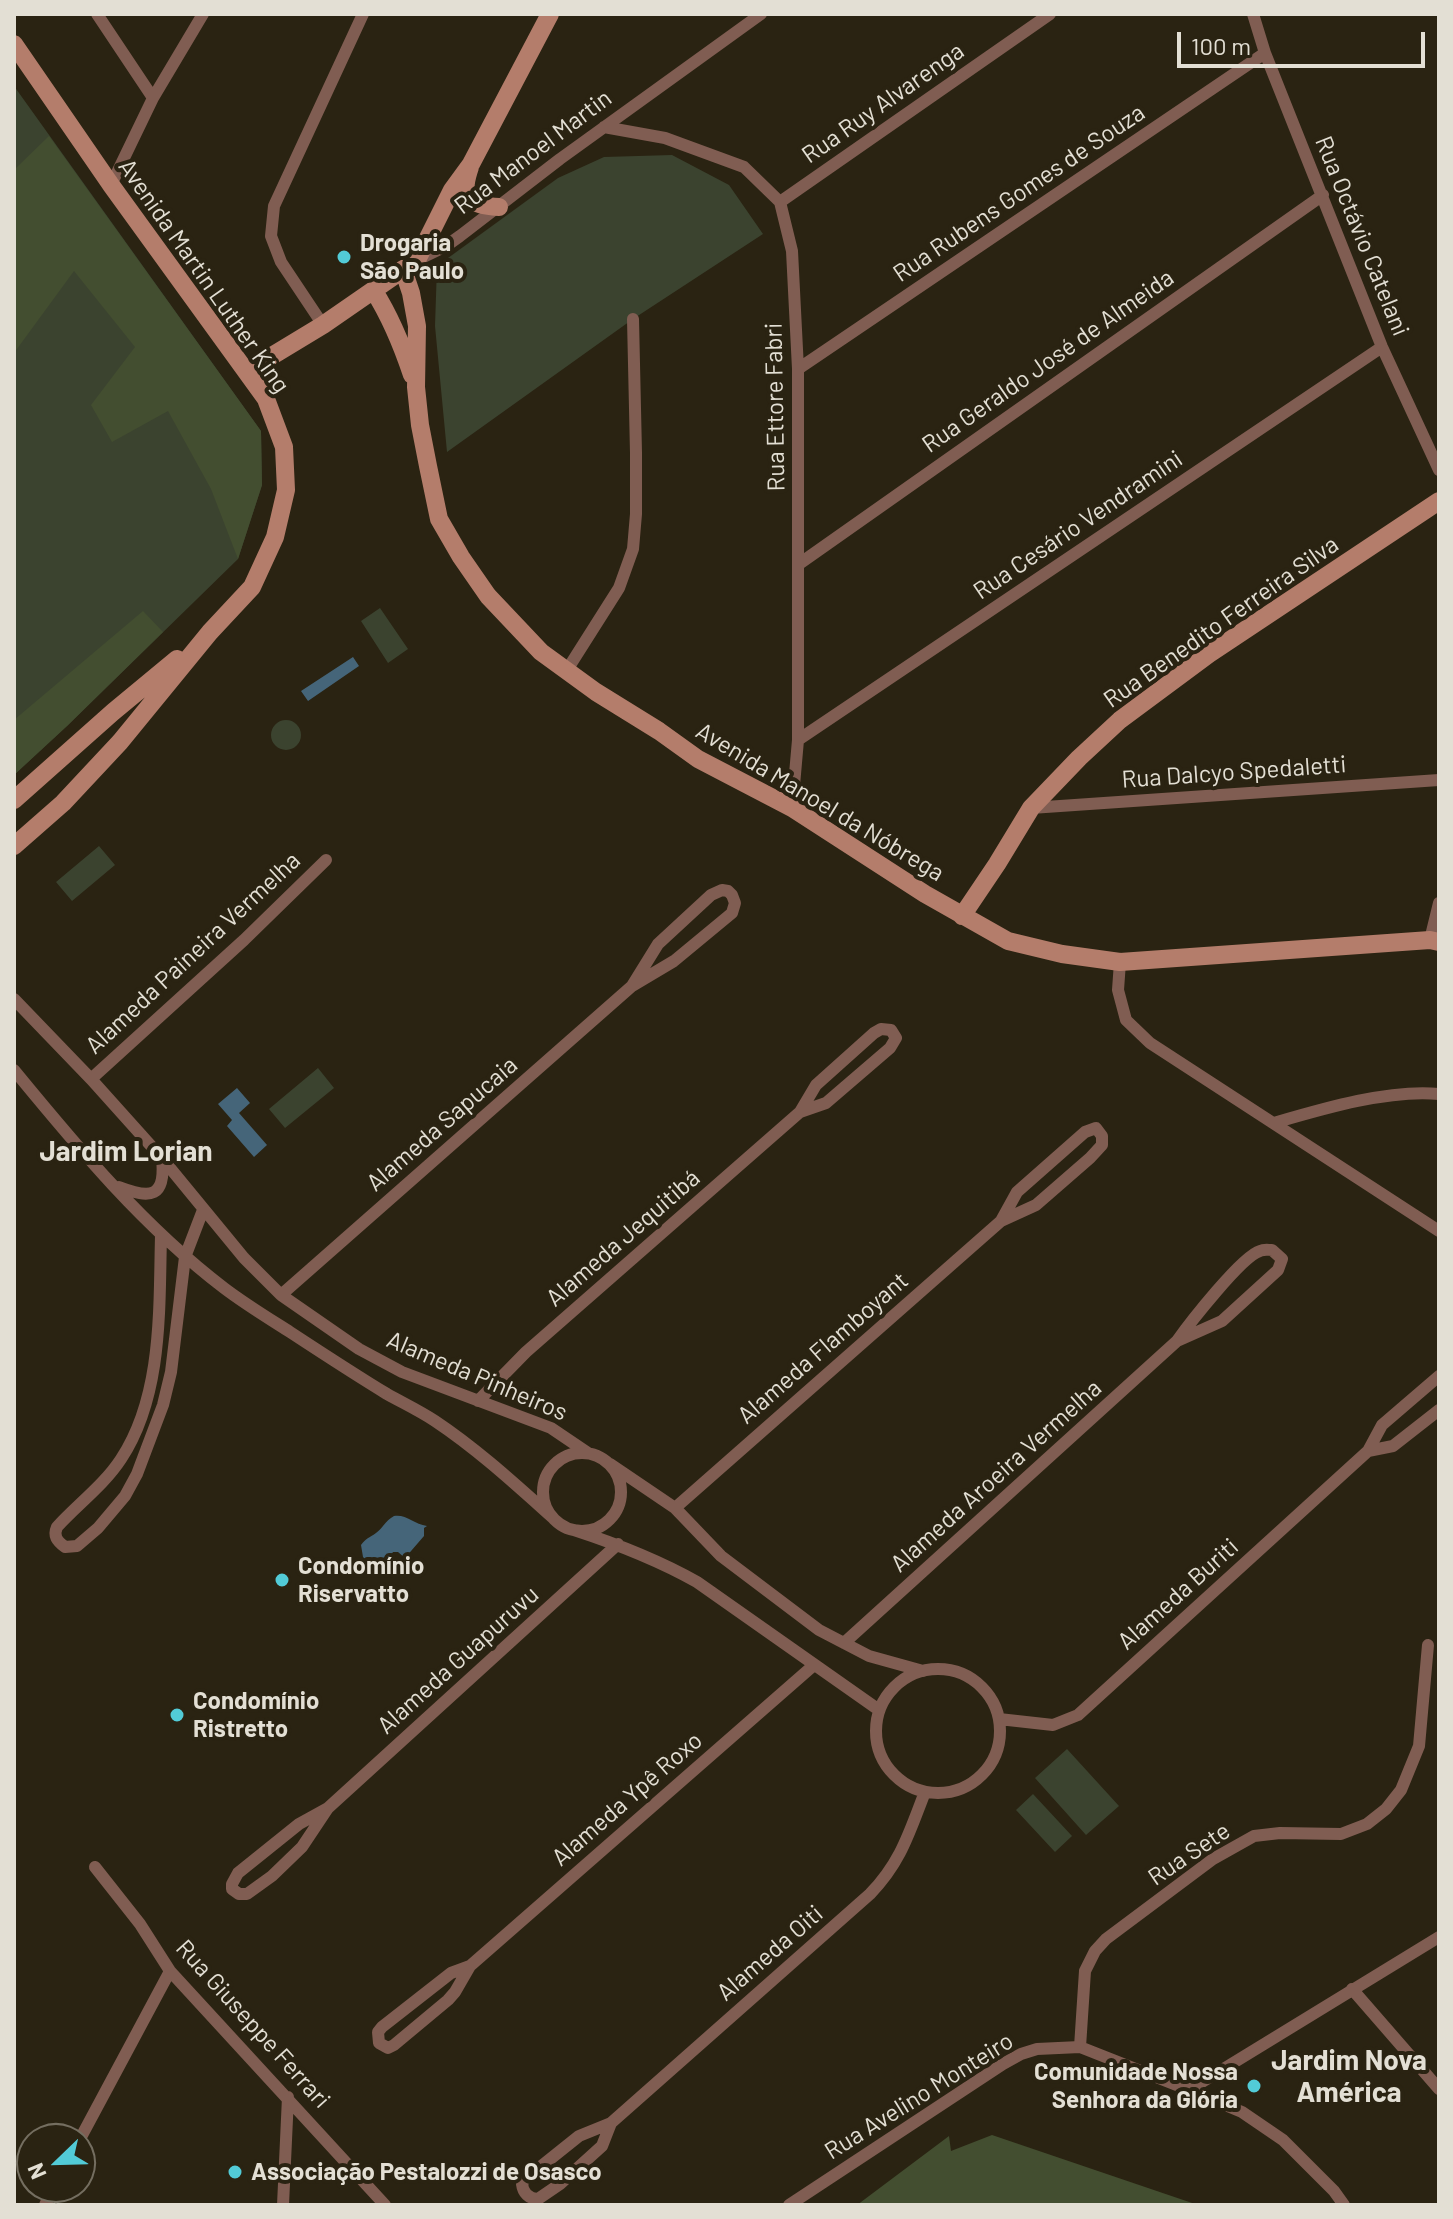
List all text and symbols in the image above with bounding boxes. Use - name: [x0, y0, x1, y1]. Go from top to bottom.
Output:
- scale bar: [1181, 16, 1429, 66]
- text: 100 m: [1191, 31, 1251, 60]
- street label: Rua Ruy Alvarenga: [797, 36, 969, 170]
- street label: Rua Manoel Martin: [449, 84, 617, 220]
- street label: Rua Rubens Gomes de Souza: [888, 98, 1150, 288]
- street label: Rua Octávio Catelani: [1309, 132, 1415, 340]
- street label: Avenida Martin Luther King: [112, 154, 296, 398]
- place label: Drogaria São Paulo: [360, 229, 464, 285]
- marker: Drogaria São Paulo: [335, 248, 353, 266]
- street label: Rua Geraldo José de Almeida: [917, 263, 1179, 459]
- street label: Rua Ettore Fabri: [759, 322, 791, 492]
- street label: Rua Cesário Vendramini: [968, 444, 1188, 606]
- street label: Rua Benedito Ferreira Silva: [1098, 530, 1344, 714]
- street label: Avenida Manoel da Nóbrega: [691, 716, 949, 888]
- street label: Rua Dalcyo Spedaletti: [1121, 750, 1347, 794]
- street label: Alameda Paineira Vermelha: [80, 846, 306, 1060]
- street label: Alameda Sapucaia: [361, 1051, 523, 1197]
- district label: Jardim Lorian: [39, 1135, 213, 1169]
- street label: Alameda Jequitibá: [540, 1163, 706, 1313]
- street label: Alameda Flamboyant: [732, 1266, 914, 1430]
- street label: Alameda Pinheiros: [382, 1325, 572, 1427]
- street label: Alameda Aroeira Vermelha: [885, 1374, 1107, 1578]
- street label: Alameda Buriti: [1112, 1532, 1244, 1656]
- place label: Condomínio Riservatto: [298, 1552, 424, 1608]
- marker: Condomínio Riservatto: [273, 1571, 291, 1589]
- street label: Alameda Guapuruvu: [372, 1580, 544, 1740]
- place label: Condomínio Ristretto: [193, 1687, 319, 1743]
- marker: Condomínio Ristretto: [168, 1706, 186, 1724]
- street label: Alameda Ypê Roxo: [546, 1726, 708, 1872]
- street label: Rua Sete: [1143, 1816, 1235, 1892]
- street label: Alameda Oiti: [711, 1899, 829, 2007]
- street label: Rua Giuseppe Ferrari: [170, 1934, 336, 2114]
- street label: Rua Avelino Monteiro: [819, 2026, 1019, 2166]
- district label: Jardim Nova América: [1271, 2044, 1427, 2110]
- place label: Comunidade Nossa Senhora da Glória: [1034, 2058, 1238, 2114]
- marker: Comunidade Nossa Senhora da Glória: [1245, 2077, 1263, 2095]
- north arrow: [16, 2123, 96, 2203]
- place label: Associação Pestalozzi de Osasco: [251, 2158, 602, 2186]
- text: N: [21, 2160, 51, 2183]
- marker: Associação Pestalozzi de Osasco: [226, 2163, 244, 2181]

